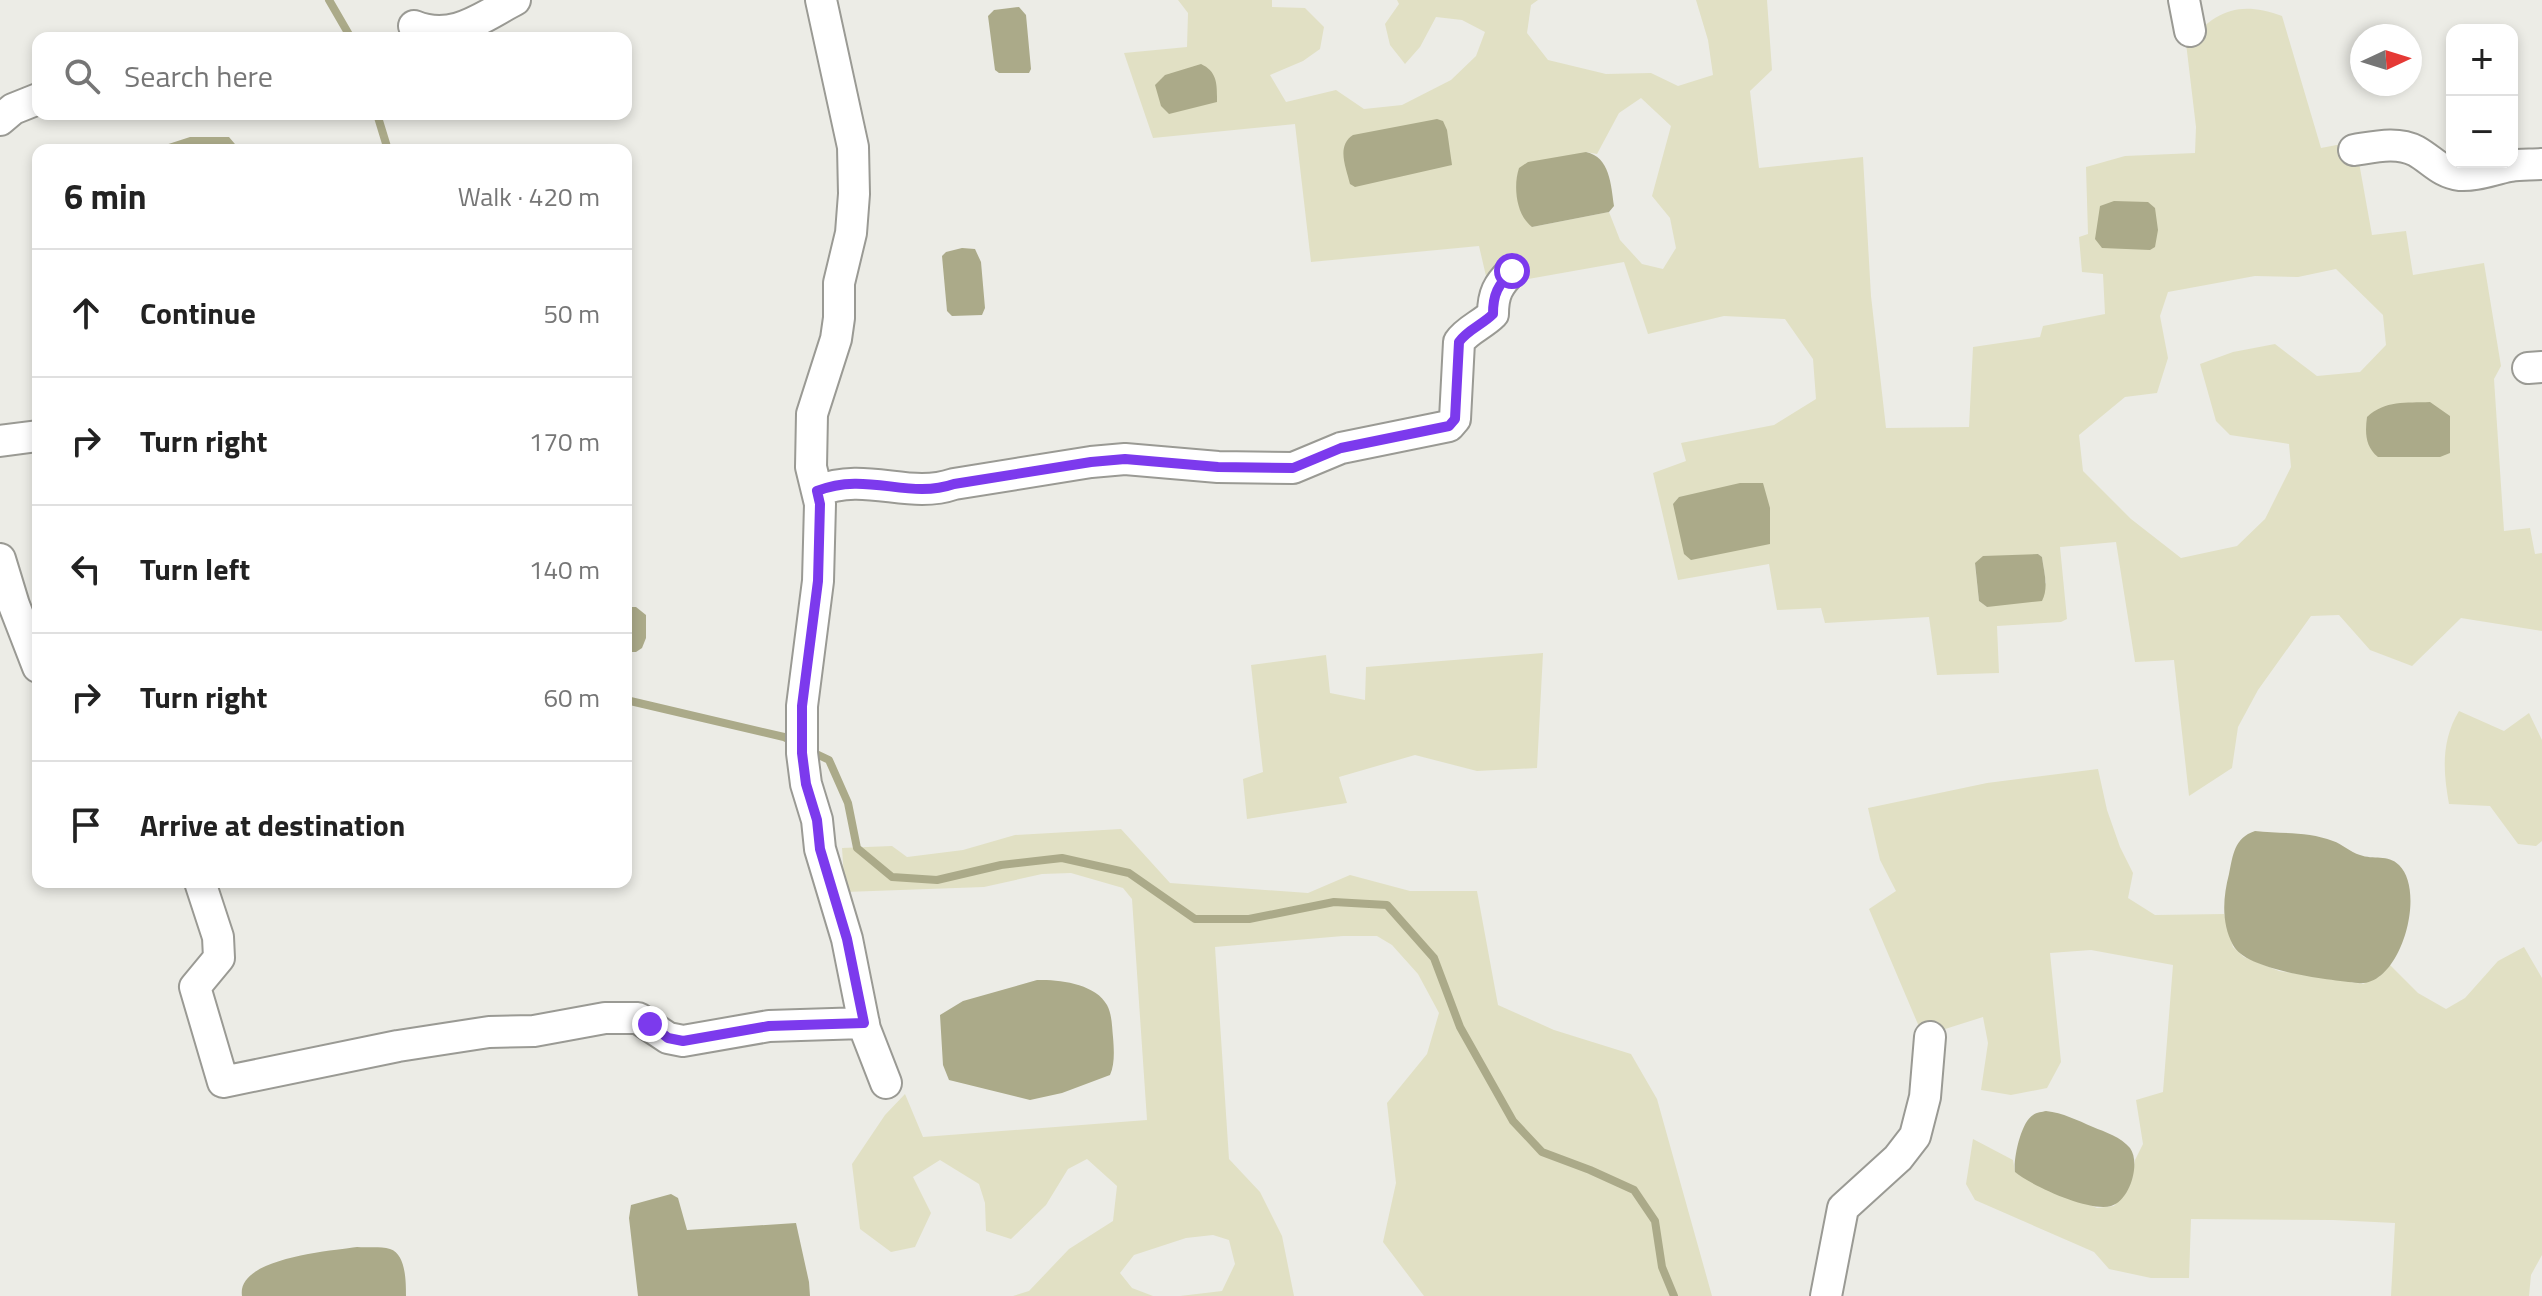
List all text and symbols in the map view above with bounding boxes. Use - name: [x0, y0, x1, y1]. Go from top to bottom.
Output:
- north arrow: [2350, 24, 2422, 96]
- map controls: [2446, 24, 2518, 168]
- button: +: [2446, 24, 2518, 96]
- search box: [32, 32, 632, 120]
- text: Search here: [124, 53, 273, 99]
- icon: search: [60, 54, 104, 98]
- button: −: [2446, 96, 2518, 168]
- text: 6 min: [64, 170, 147, 222]
- text: Walk · 420 m: [458, 177, 600, 216]
- route start: [1494, 253, 1530, 289]
- text: Continue: [140, 290, 256, 336]
- icon: ahead: [64, 291, 108, 335]
- text: 50 m: [543, 294, 600, 333]
- text: Turn right: [140, 418, 268, 464]
- icon: right: [64, 419, 108, 463]
- text: 170 m: [529, 422, 600, 461]
- text: Turn left: [140, 546, 250, 592]
- icon: left: [64, 547, 108, 591]
- text: 140 m: [529, 550, 600, 589]
- text: Turn right: [140, 674, 268, 720]
- icon: right: [64, 675, 108, 719]
- text: 60 m: [543, 678, 600, 717]
- text: Arrive at destination: [140, 802, 405, 848]
- icon: arrive: [64, 803, 108, 847]
- route end: [632, 1006, 668, 1042]

